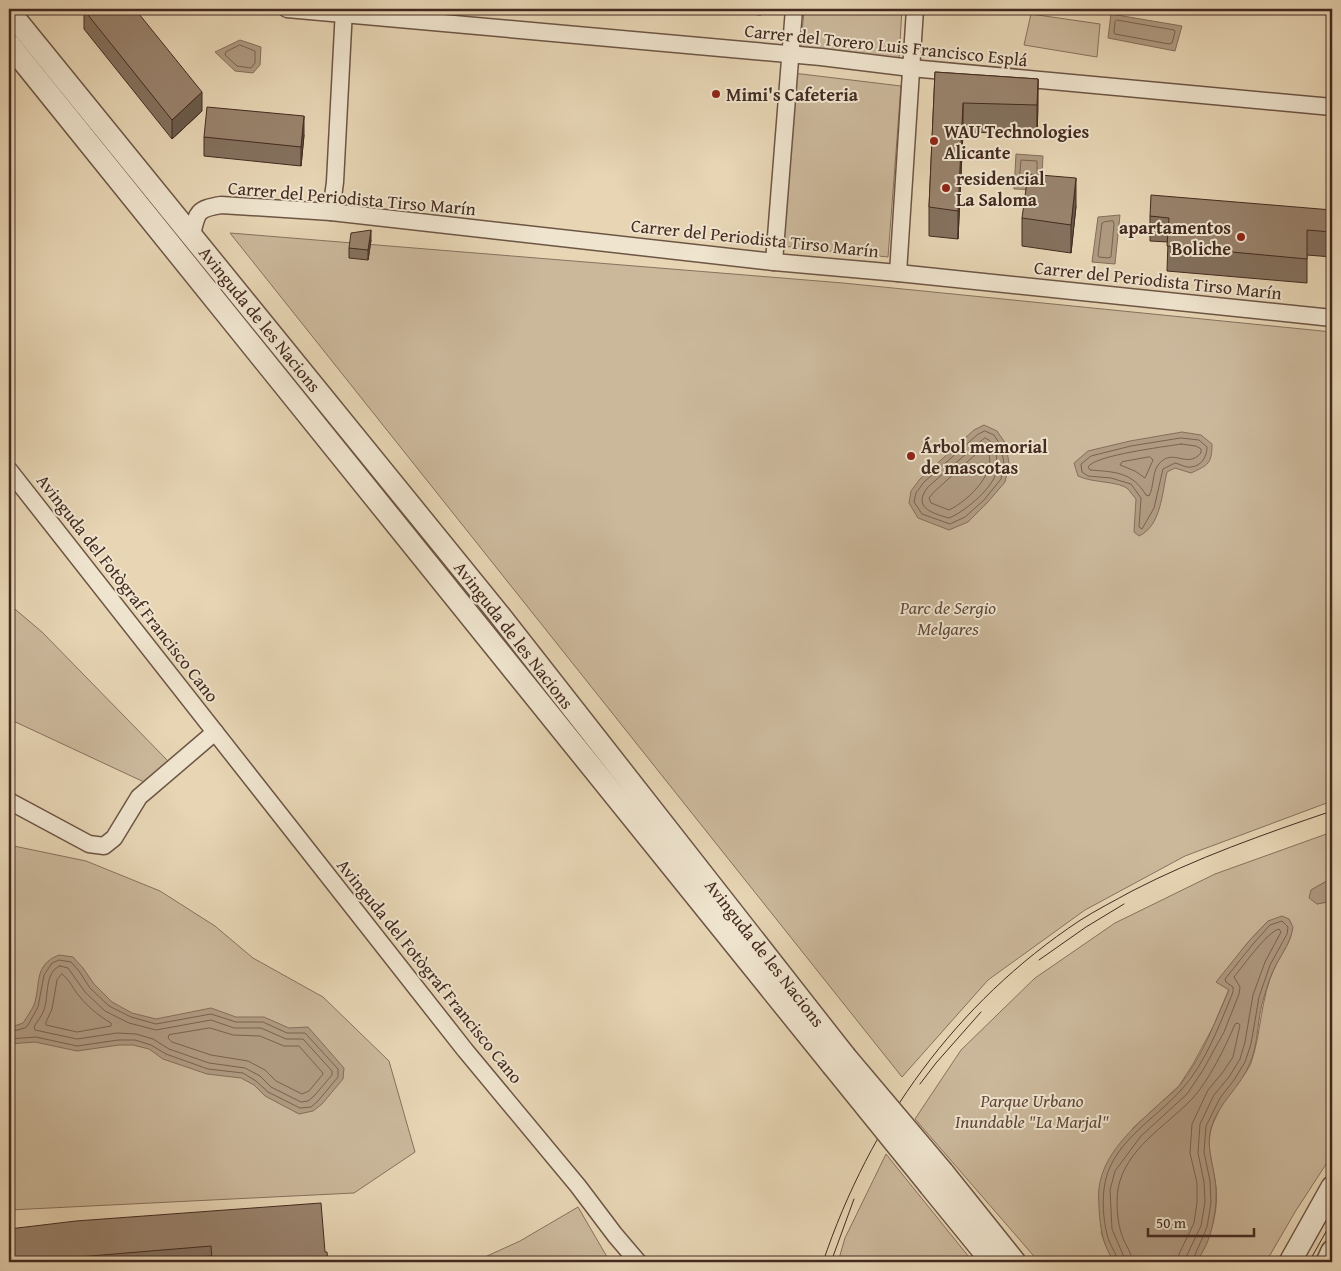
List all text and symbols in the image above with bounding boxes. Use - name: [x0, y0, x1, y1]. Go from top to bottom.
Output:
- street label: Carrer del Torero Luis Francisco Esplá: [743, 17, 1029, 73]
- place label: Mimi's Cafeteria: [726, 81, 859, 108]
- marker: Mimi's Cafeteria: [710, 88, 722, 100]
- place label: WAU Technologies Alicante: [944, 118, 1089, 166]
- marker: WAU Technologies Alicante: [928, 135, 940, 147]
- place label: residencial La Saloma: [956, 165, 1045, 213]
- street label: Carrer del Periodista Tirso Marín: [227, 174, 477, 222]
- marker: residencial La Saloma: [940, 182, 952, 194]
- street label: Carrer del Periodista Tirso Marín: [630, 212, 880, 264]
- place label: apartamentos Boliche: [1119, 214, 1231, 262]
- marker: apartamentos Boliche: [1235, 231, 1247, 243]
- street label: Avinguda de les Nacions: [192, 240, 328, 398]
- street label: Carrer del Periodista Tirso Marín: [1033, 254, 1283, 306]
- place label: Árbol memorial de mascotas: [921, 433, 1048, 481]
- marker: Árbol memorial de mascotas: [905, 450, 917, 462]
- street label: Avinguda del Fotògraf Francisco Cano: [30, 468, 226, 708]
- street label: Avinguda de les Nacions: [448, 555, 580, 715]
- park label: Parc de Sergio Melgares: [899, 594, 996, 642]
- street label: Avinguda del Fotògraf Francisco Cano: [331, 853, 529, 1089]
- street label: Avinguda de les Nacions: [699, 873, 831, 1033]
- park label: Parque Urbano Inundable "La Marjal": [955, 1087, 1109, 1135]
- scale bar: [1148, 1206, 1255, 1238]
- text: 50 m: [1156, 1212, 1187, 1233]

